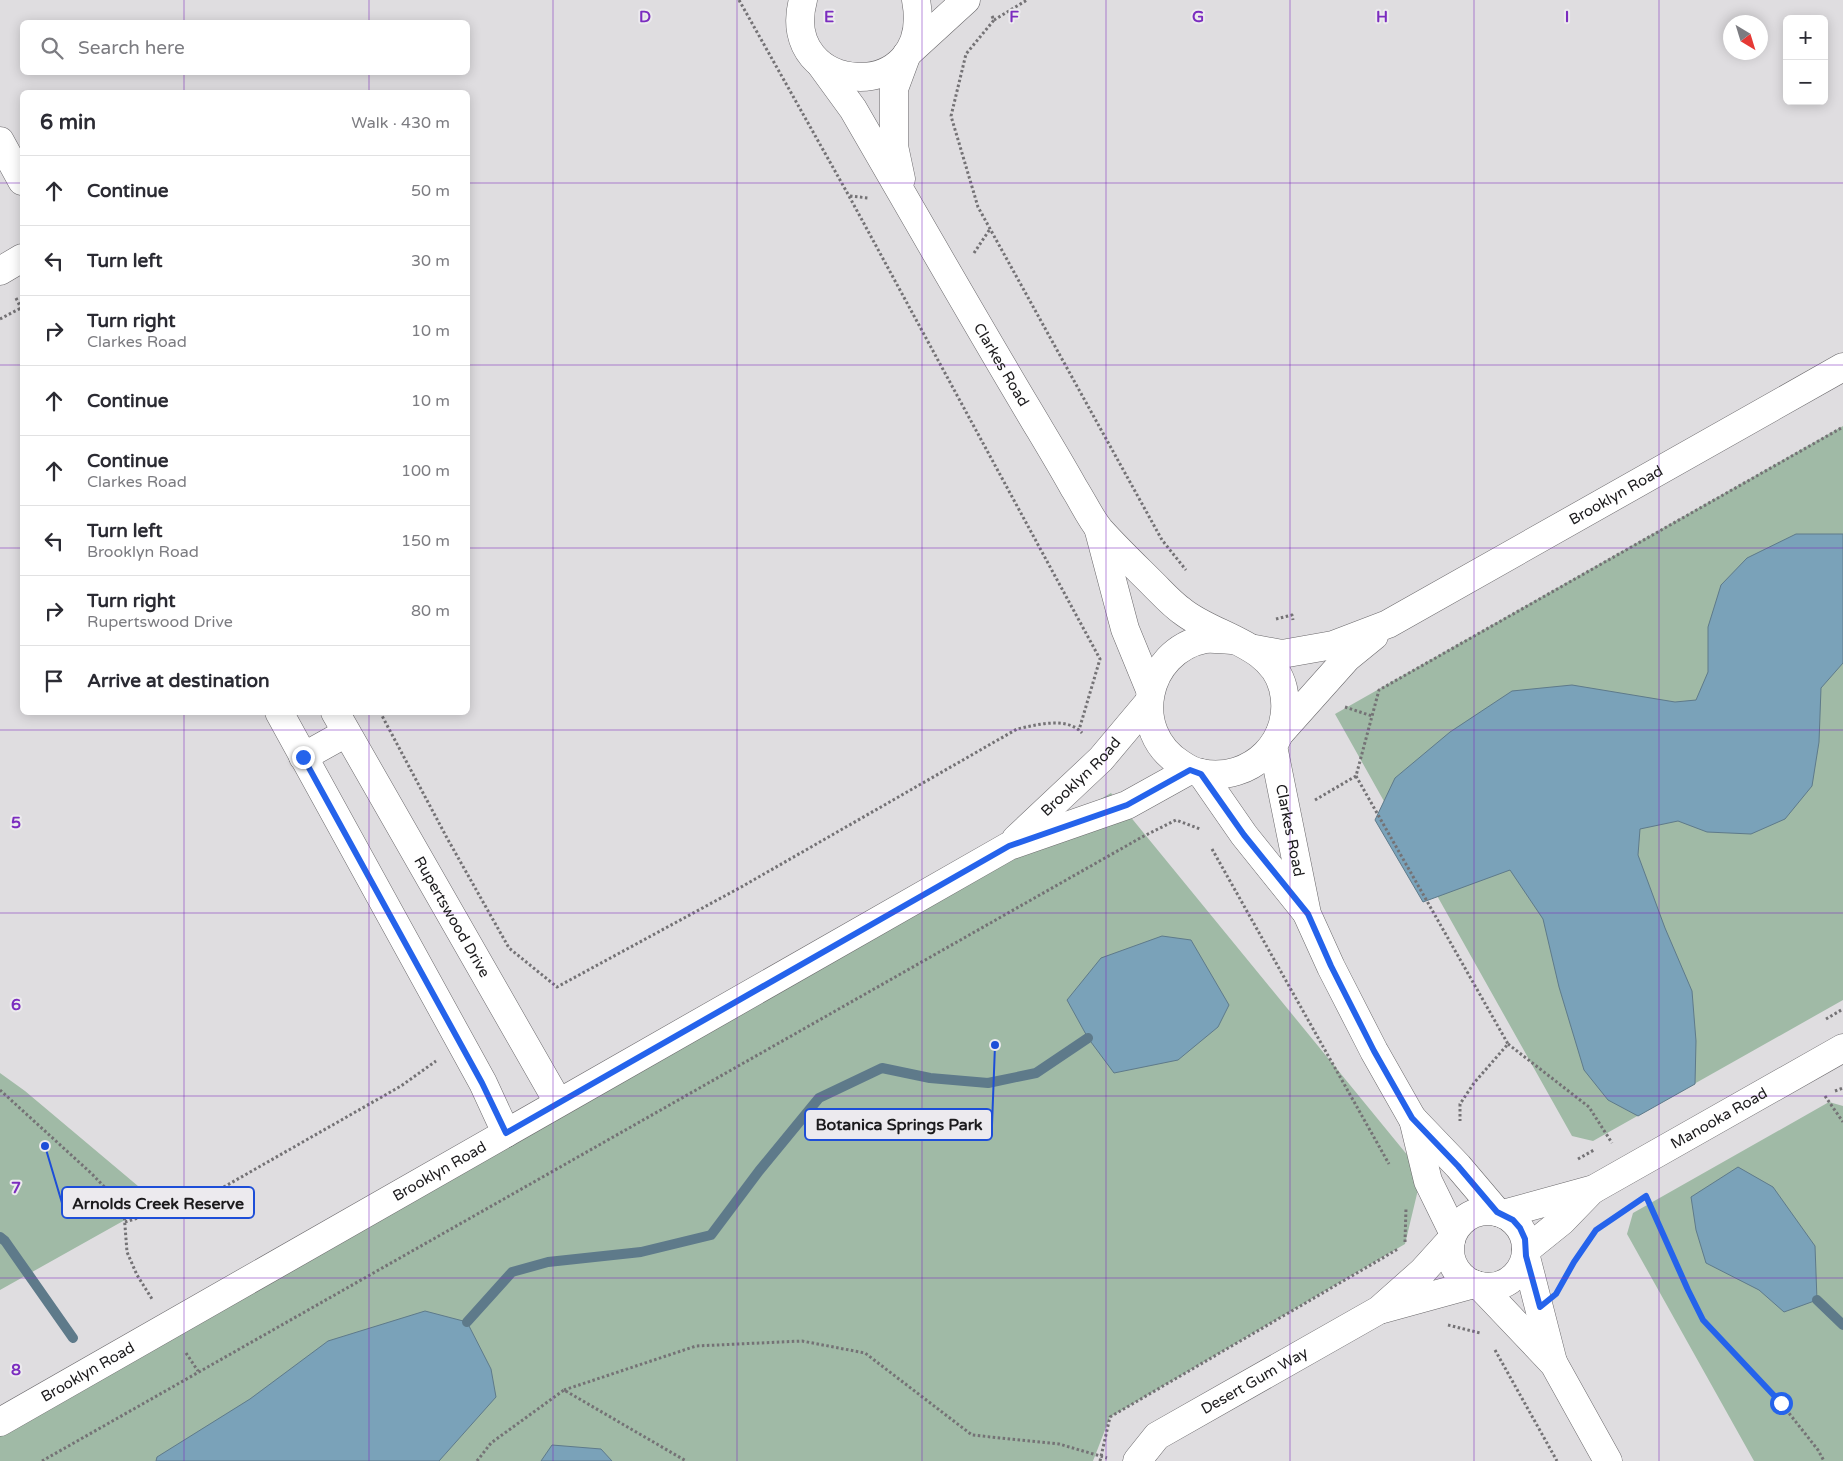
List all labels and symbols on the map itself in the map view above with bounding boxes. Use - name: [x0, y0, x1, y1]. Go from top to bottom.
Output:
- text: D: [639, 7, 651, 27]
- text: E: [824, 7, 834, 27]
- text: F: [1009, 7, 1019, 27]
- text: G: [1192, 7, 1204, 27]
- text: H: [1376, 7, 1388, 27]
- text: I: [1565, 7, 1569, 27]
- north arrow: [1723, 15, 1768, 60]
- street label: Clarkes Road: [970, 320, 1033, 410]
- street label: Brooklyn Road: [1566, 462, 1666, 529]
- street label: Brooklyn Road: [1037, 734, 1124, 820]
- route end: [292, 746, 315, 769]
- street label: Clarkes Road: [1272, 783, 1308, 878]
- text: 5: [11, 813, 21, 833]
- street label: Rupertswood Drive: [410, 853, 494, 981]
- text: 6: [11, 995, 21, 1015]
- street label: Manooka Road: [1667, 1084, 1771, 1153]
- callout: Botanica Springs Park: [805, 1109, 992, 1140]
- text: Botanica Springs Park: [816, 1115, 983, 1135]
- street label: Brooklyn Road: [389, 1137, 489, 1205]
- text: 7: [11, 1178, 21, 1198]
- callout: Arnolds Creek Reserve: [62, 1187, 254, 1218]
- text: Arnolds Creek Reserve: [72, 1194, 244, 1214]
- street label: Brooklyn Road: [38, 1338, 138, 1406]
- street label: Desert Gum Way: [1198, 1343, 1311, 1418]
- text: 8: [11, 1360, 21, 1380]
- route start: [1770, 1392, 1793, 1415]

